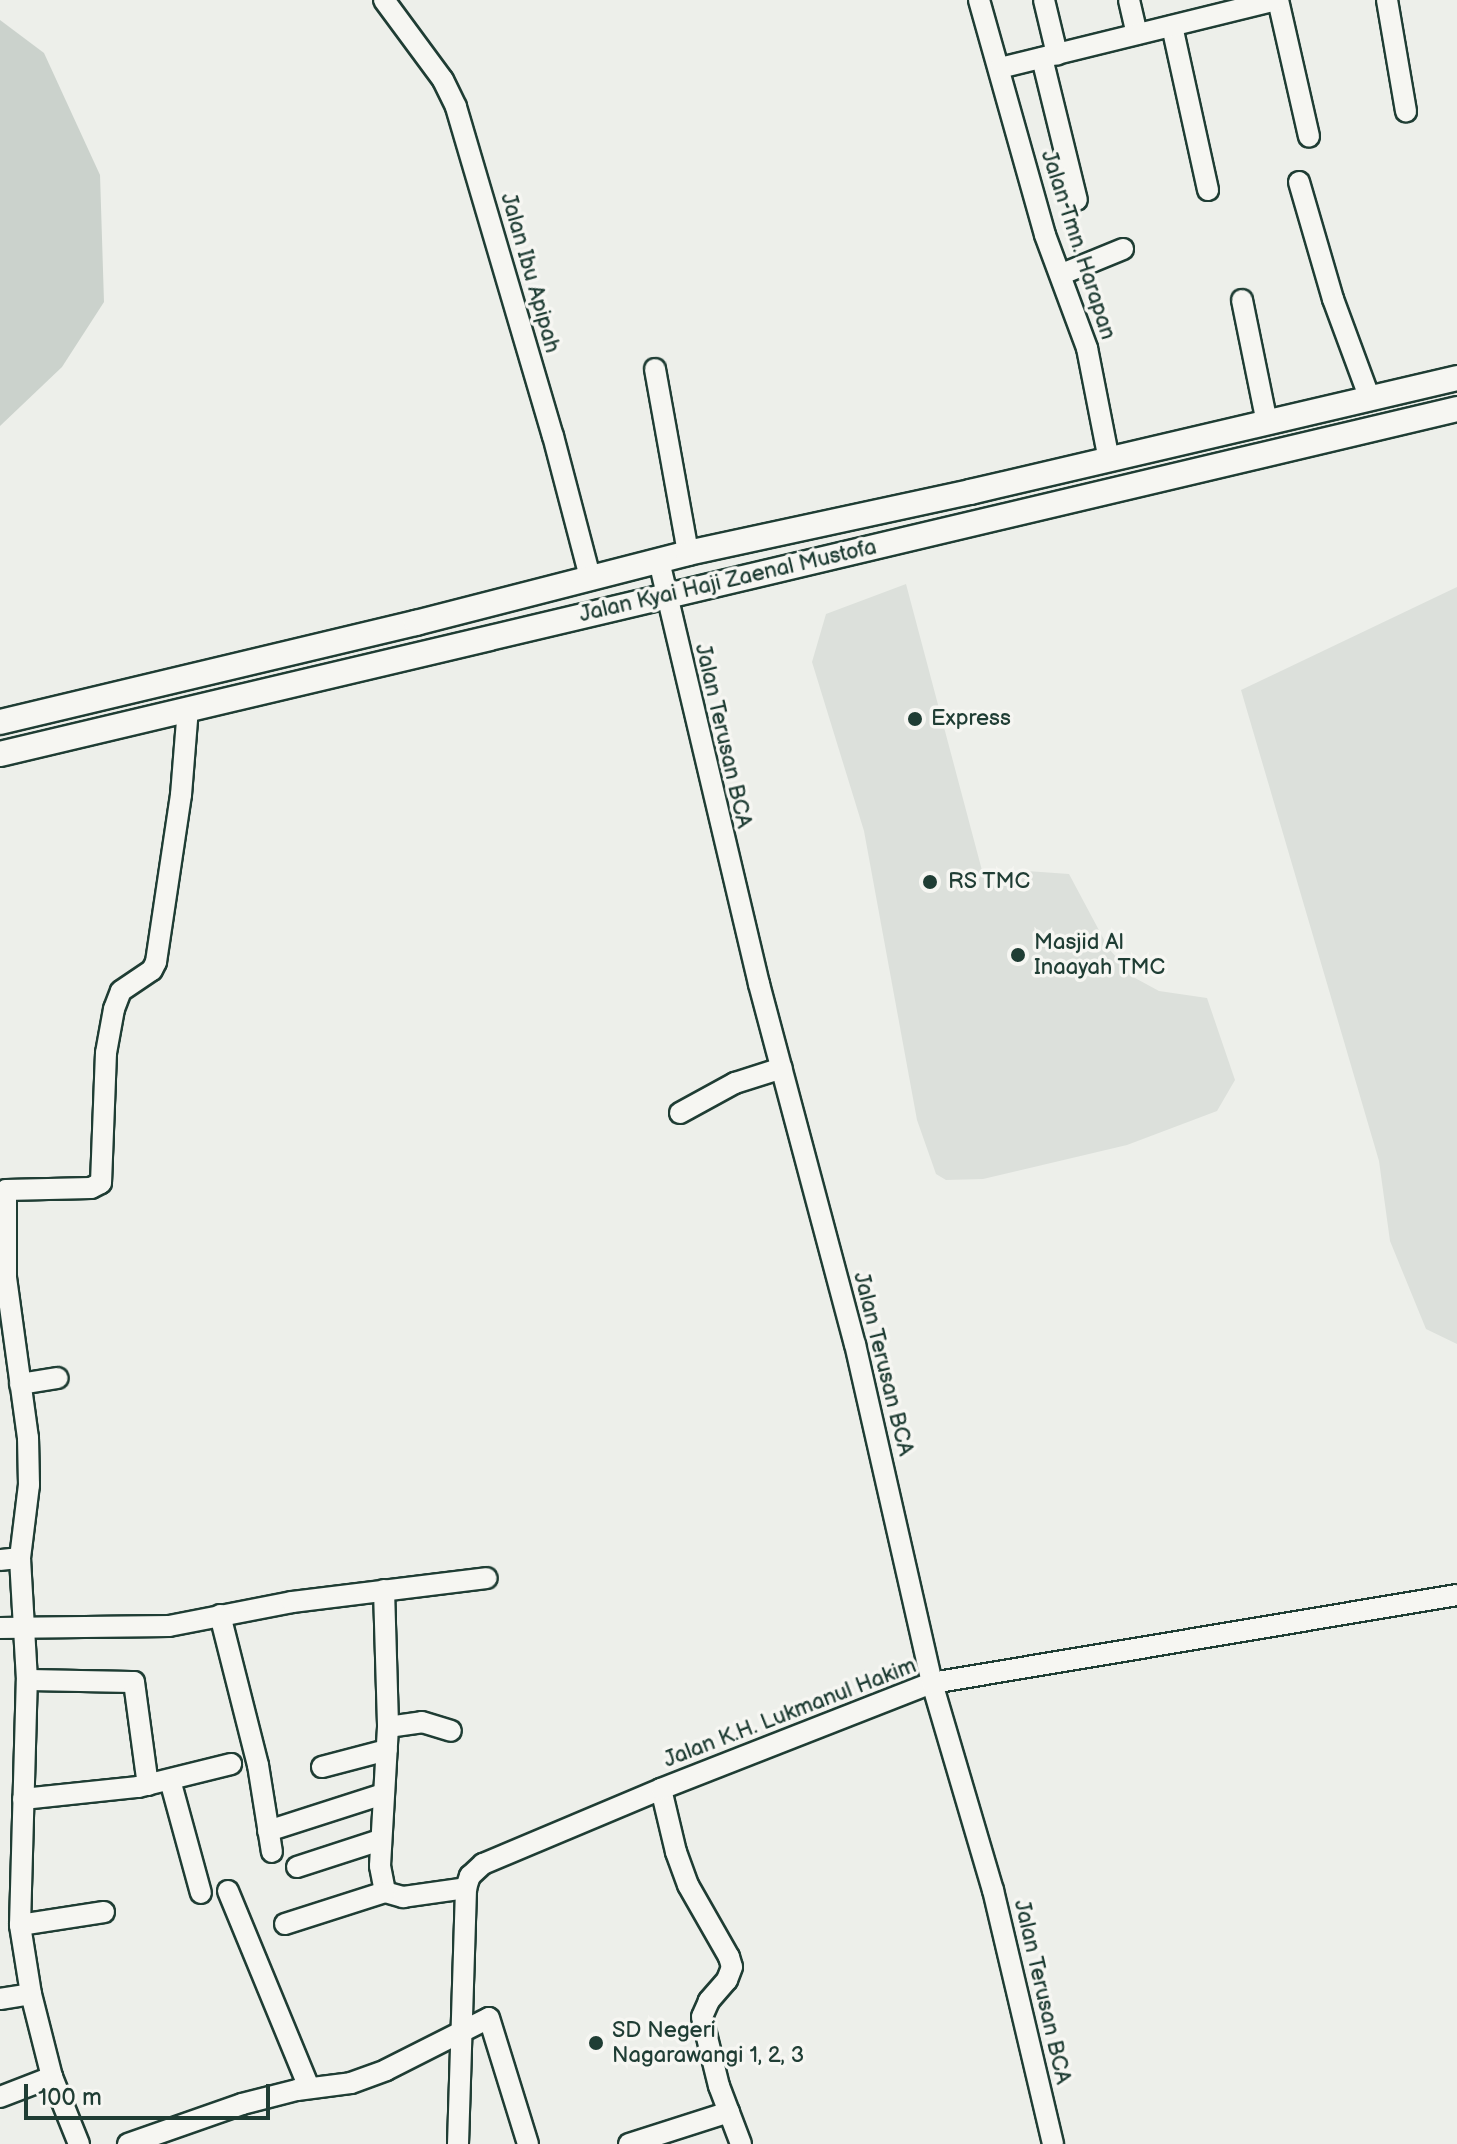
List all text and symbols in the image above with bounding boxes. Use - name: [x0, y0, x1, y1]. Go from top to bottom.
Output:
- street label: Jalan Tmn. Harapan: [1035, 147, 1121, 343]
- street label: Jalan Ibu Apipah: [495, 190, 565, 356]
- street label: Jalan Kyai Haji Zaenal Mustofa: [577, 534, 879, 628]
- street label: Jalan Terusan BCA: [689, 641, 757, 831]
- place label: Express: [931, 706, 1011, 732]
- marker: Express: [906, 710, 924, 728]
- place label: RS TMC: [948, 869, 1031, 895]
- marker: RS TMC: [919, 871, 941, 893]
- place label: Masjid Al Inaayah TMC: [1034, 929, 1166, 980]
- marker: Masjid Al Inaayah TMC: [1009, 946, 1027, 964]
- street label: Jalan Terusan BCA: [847, 1269, 919, 1459]
- street label: Jalan K.H. Lukmanul Hakim: [660, 1653, 920, 1773]
- street label: Jalan Terusan BCA: [1008, 1897, 1076, 2087]
- place label: SD Negeri Nagarawangi 1, 2, 3: [612, 2017, 804, 2068]
- marker: SD Negeri Nagarawangi 1, 2, 3: [587, 2034, 605, 2052]
- scale bar: [28, 2068, 274, 2118]
- text: 100 m: [38, 2083, 102, 2112]

